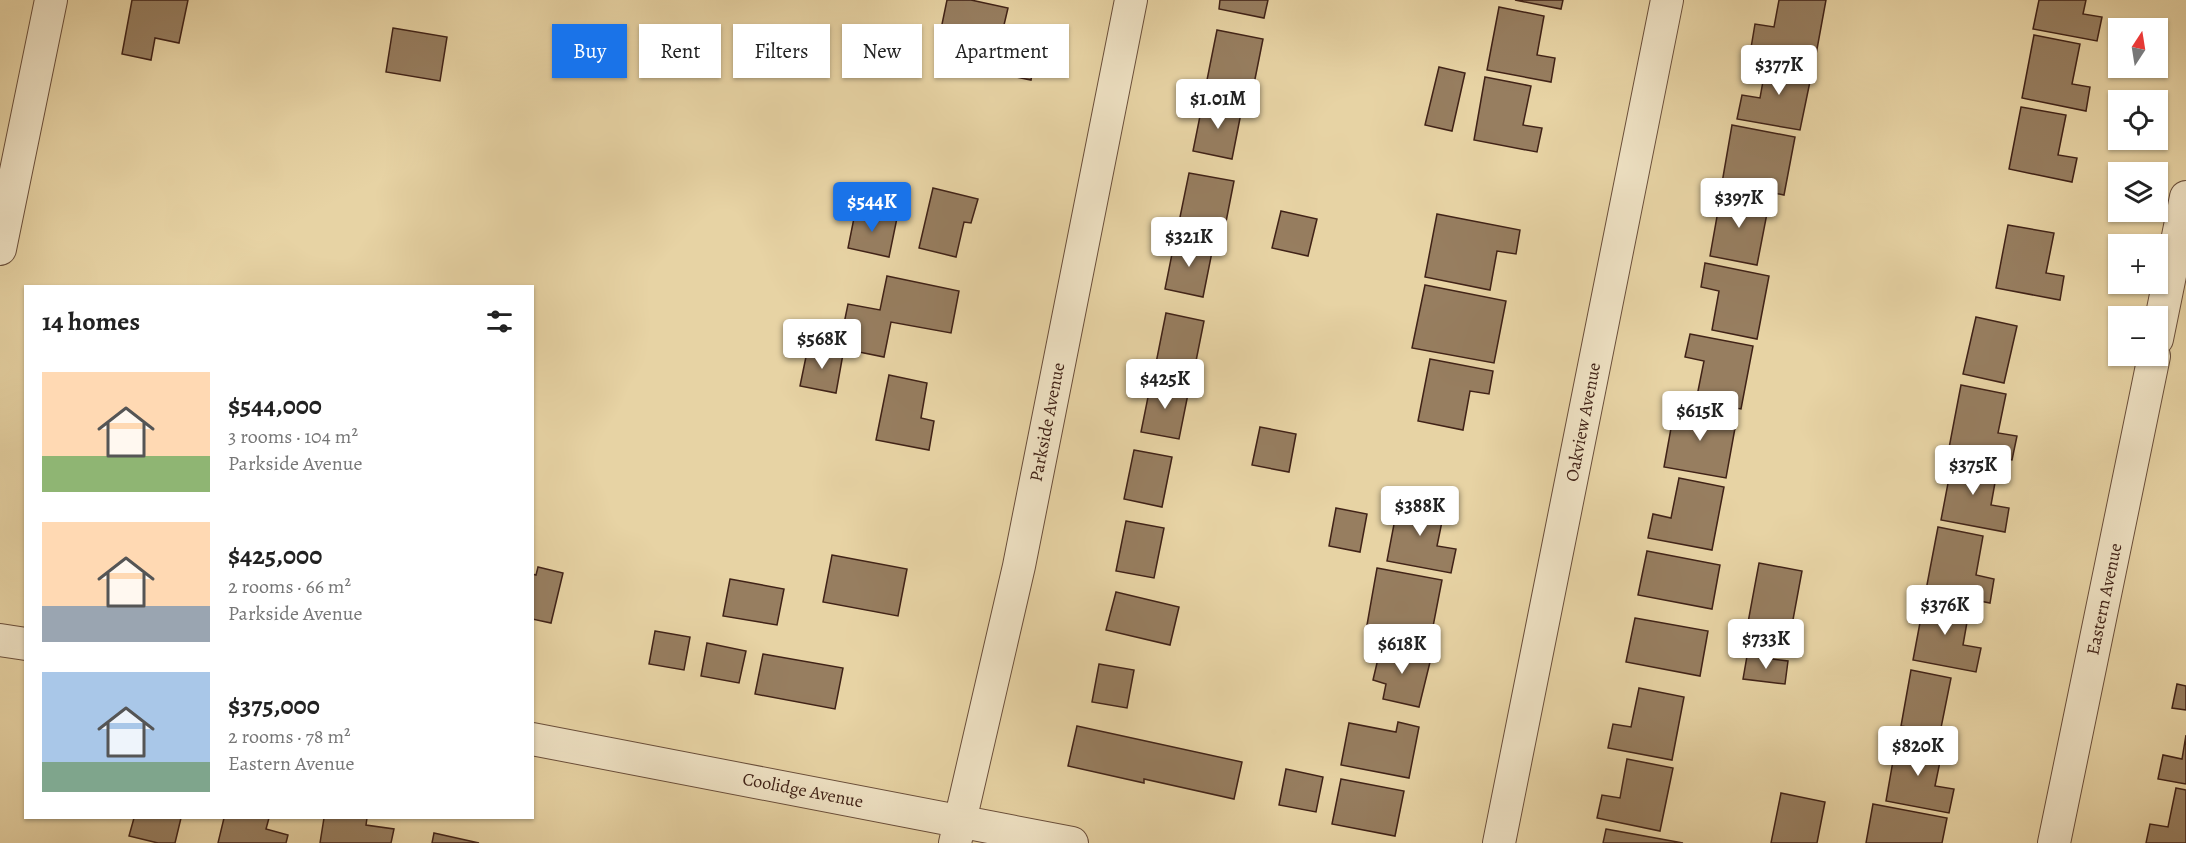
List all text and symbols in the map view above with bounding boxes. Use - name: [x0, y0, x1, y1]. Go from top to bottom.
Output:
- north arrow: [2108, 18, 2168, 78]
- map controls: [2108, 18, 2168, 366]
- chip: Buy: [552, 24, 627, 78]
- chip: Rent: [639, 24, 721, 78]
- chip: Filters: [733, 24, 830, 78]
- chip: New: [842, 24, 922, 78]
- chip: Apartment: [934, 24, 1069, 78]
- pin: $377K: [1737, 45, 1821, 96]
- text: $377K: [1755, 51, 1803, 78]
- pin: $1.01M: [1169, 79, 1267, 130]
- text: $1.01M: [1190, 85, 1246, 112]
- button: locate: [2108, 90, 2168, 150]
- button: layers: [2108, 162, 2168, 222]
- pin: $397K: [1697, 178, 1781, 229]
- pin: $544K: [830, 182, 914, 233]
- text: $397K: [1715, 184, 1763, 211]
- text: $544K: [847, 188, 897, 215]
- pin: $321K: [1147, 217, 1231, 268]
- text: $321K: [1165, 223, 1213, 250]
- button: +: [2108, 234, 2168, 294]
- text: 14 homes: [42, 304, 140, 339]
- icon: filters: [483, 305, 516, 338]
- button: −: [2108, 306, 2168, 366]
- pin: $568K: [780, 319, 864, 370]
- text: $568K: [797, 325, 847, 352]
- pin: $425K: [1123, 359, 1207, 410]
- street label: Parkside Avenue: [1024, 360, 1070, 484]
- street label: Oakview Avenue: [1560, 360, 1606, 484]
- text: $425K: [1140, 365, 1190, 392]
- text: $544,000: [228, 388, 322, 423]
- pin: $615K: [1658, 391, 1742, 442]
- icon: home: [90, 396, 162, 468]
- text: $615K: [1676, 397, 1724, 424]
- text: 3 rooms · 104 m²: [228, 423, 358, 450]
- pin: $375K: [1931, 445, 2015, 496]
- text: Parkside Avenue: [228, 450, 362, 477]
- text: $375K: [1949, 451, 1997, 478]
- pin: $388K: [1378, 486, 1462, 537]
- text: $388K: [1395, 492, 1445, 519]
- text: $425,000: [228, 538, 322, 573]
- street label: Eastern Avenue: [2080, 541, 2128, 657]
- icon: home: [90, 546, 162, 618]
- text: 2 rooms · 66 m²: [228, 573, 351, 600]
- pin: $376K: [1903, 585, 1987, 636]
- text: $376K: [1921, 591, 1969, 618]
- text: Parkside Avenue: [228, 600, 362, 627]
- pin: $733K: [1724, 619, 1808, 670]
- pin: $618K: [1360, 624, 1444, 675]
- text: $733K: [1742, 625, 1790, 652]
- text: $618K: [1378, 630, 1426, 657]
- text: $375,000: [228, 688, 320, 723]
- icon: home: [90, 696, 162, 768]
- text: 2 rooms · 78 m²: [228, 723, 351, 750]
- pin: $820K: [1876, 726, 1960, 777]
- text: $820K: [1892, 732, 1944, 759]
- text: Eastern Avenue: [228, 750, 354, 777]
- street label: Coolidge Avenue: [741, 767, 865, 813]

